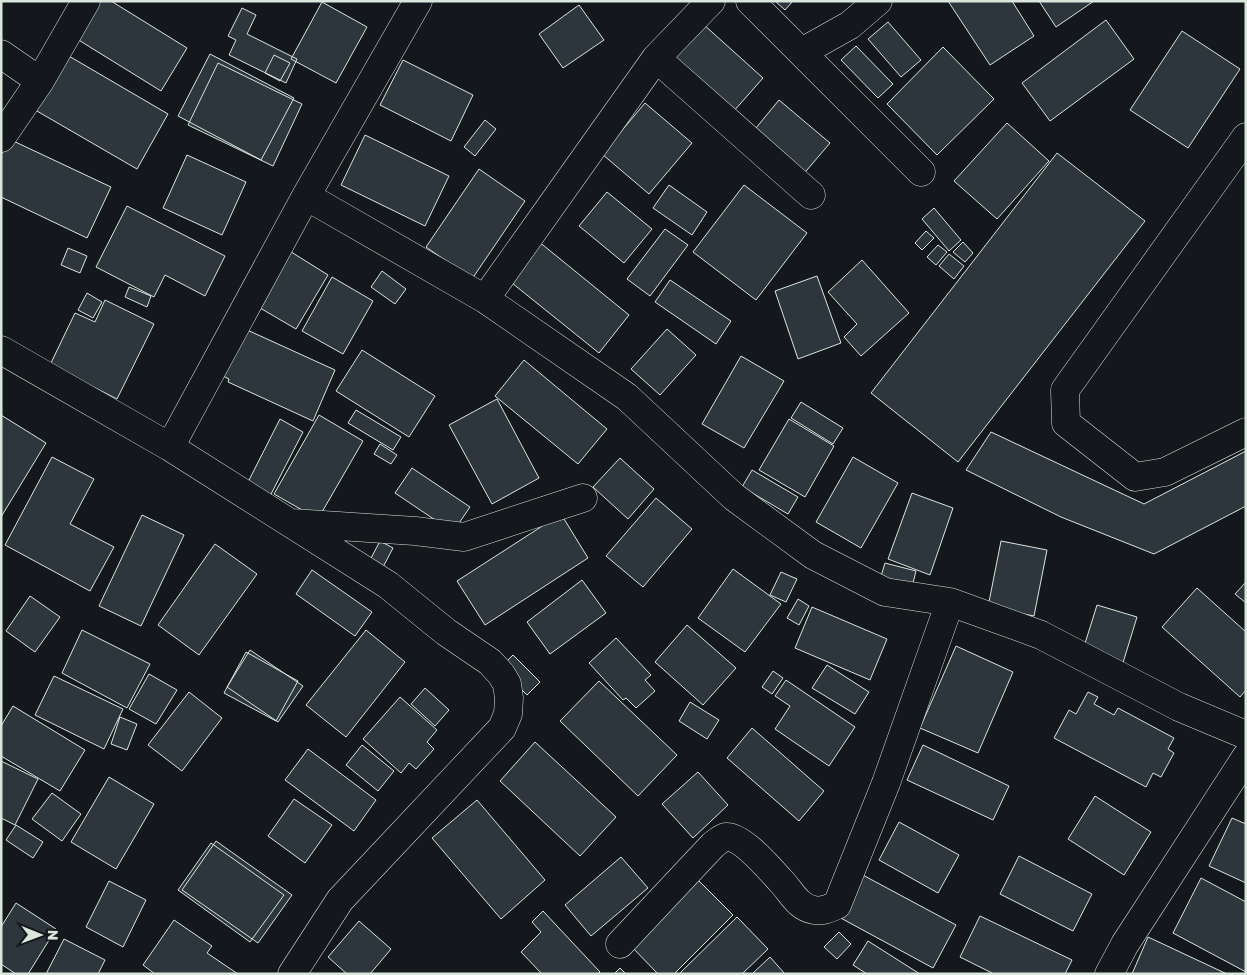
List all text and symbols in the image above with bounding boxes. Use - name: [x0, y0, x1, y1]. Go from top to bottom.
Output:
- north arrow: [15, 910, 65, 960]
- text: N: [45, 930, 62, 941]

